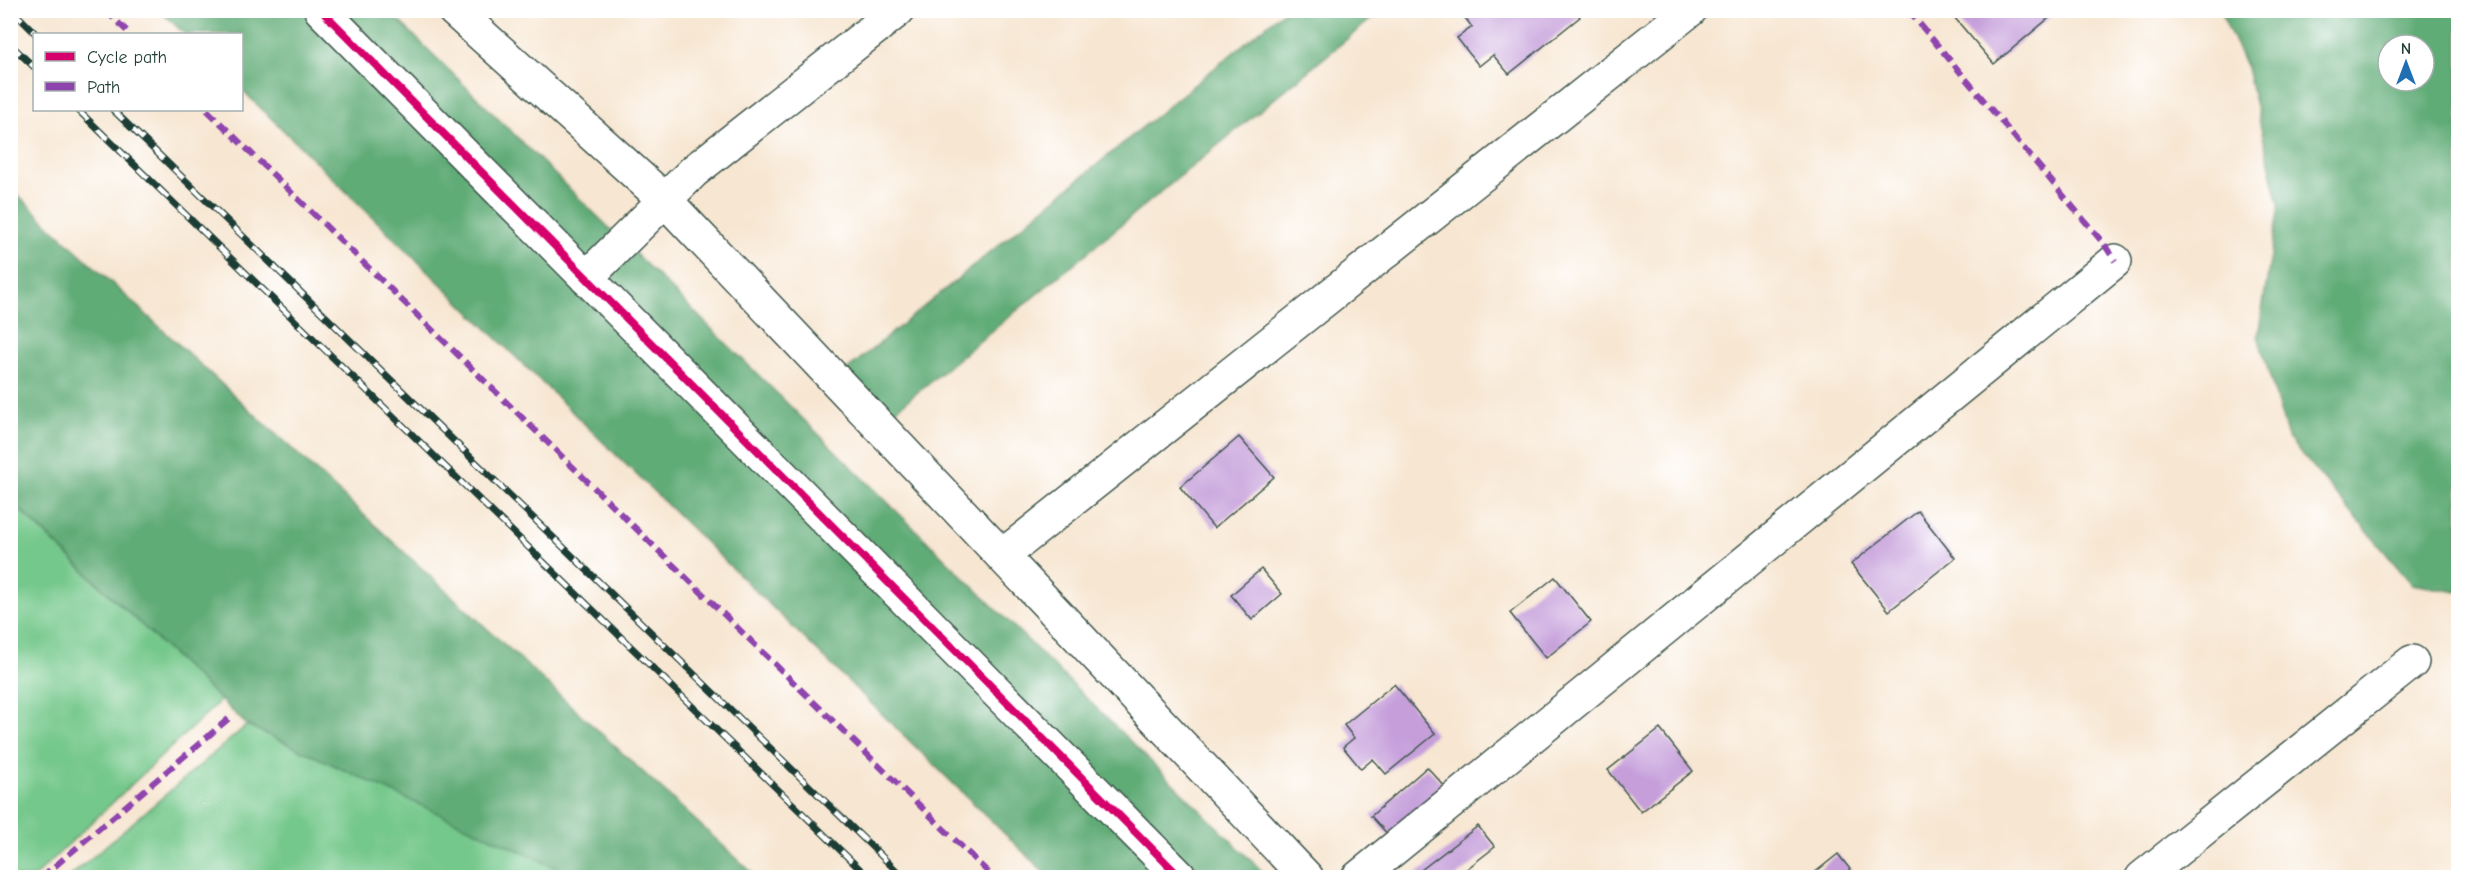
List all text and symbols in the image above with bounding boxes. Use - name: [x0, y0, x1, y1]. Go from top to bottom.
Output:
- legend: [33, 33, 243, 111]
- north arrow: [2376, 33, 2436, 93]
- text: N: [2401, 40, 2411, 58]
- text: Cycle path: [87, 47, 167, 68]
- text: Path: [87, 77, 120, 98]

